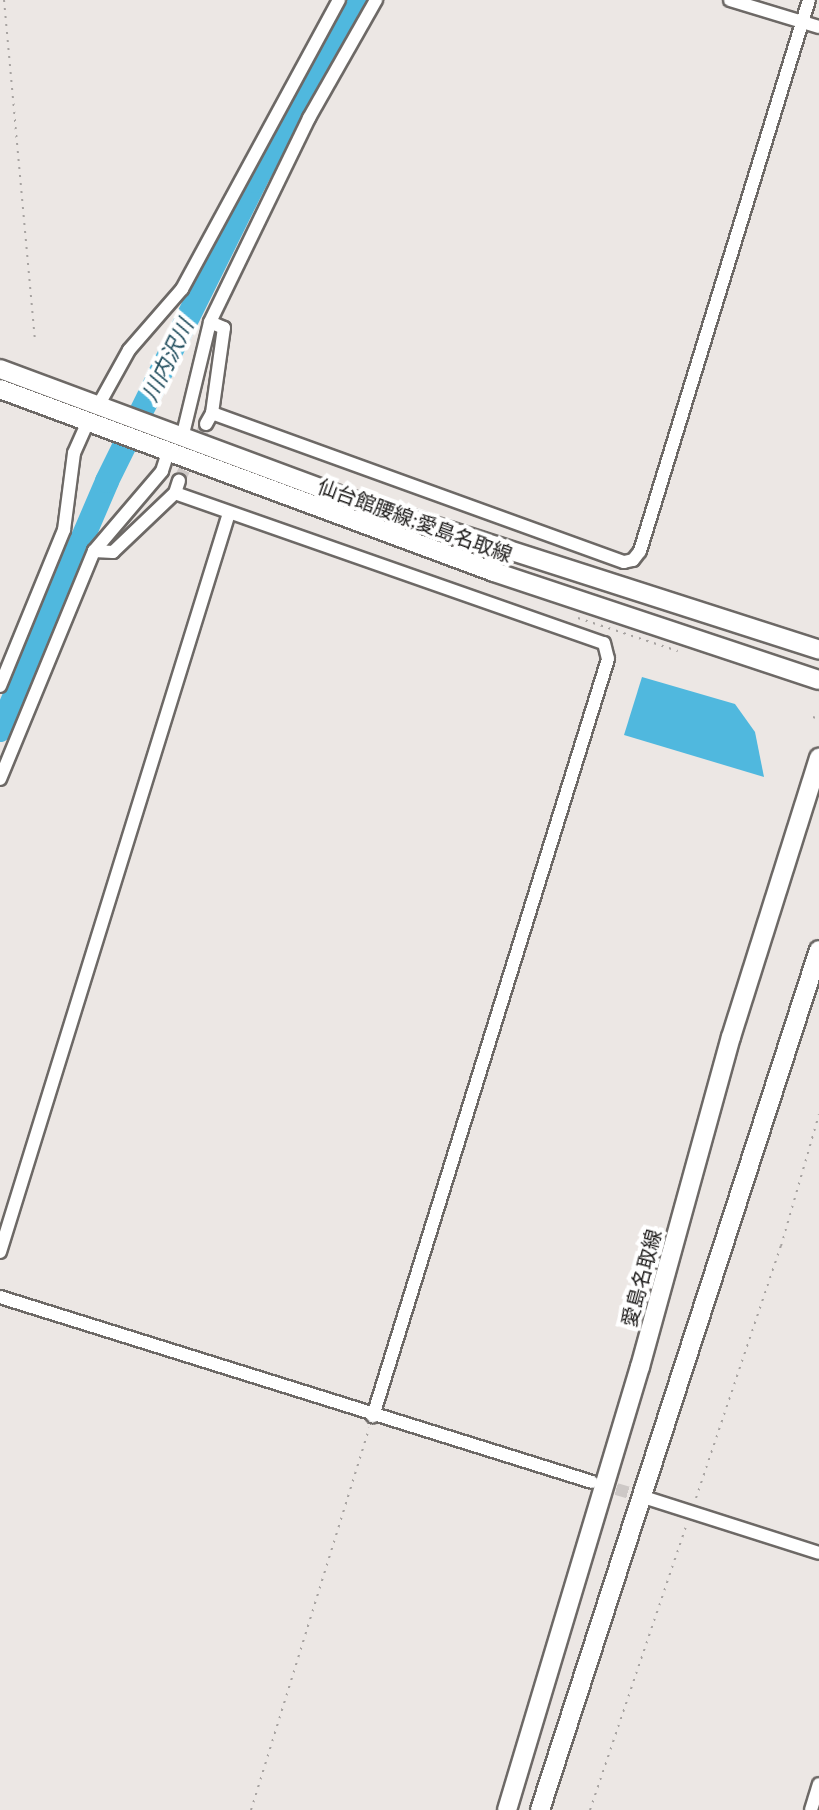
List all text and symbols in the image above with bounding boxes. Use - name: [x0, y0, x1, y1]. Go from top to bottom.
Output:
- water label: 川内沢川: [136, 315, 198, 405]
- street label: 仙台館腰線;愛島名取線: [314, 474, 516, 566]
- street label: 愛島名取線: [616, 1227, 666, 1329]

